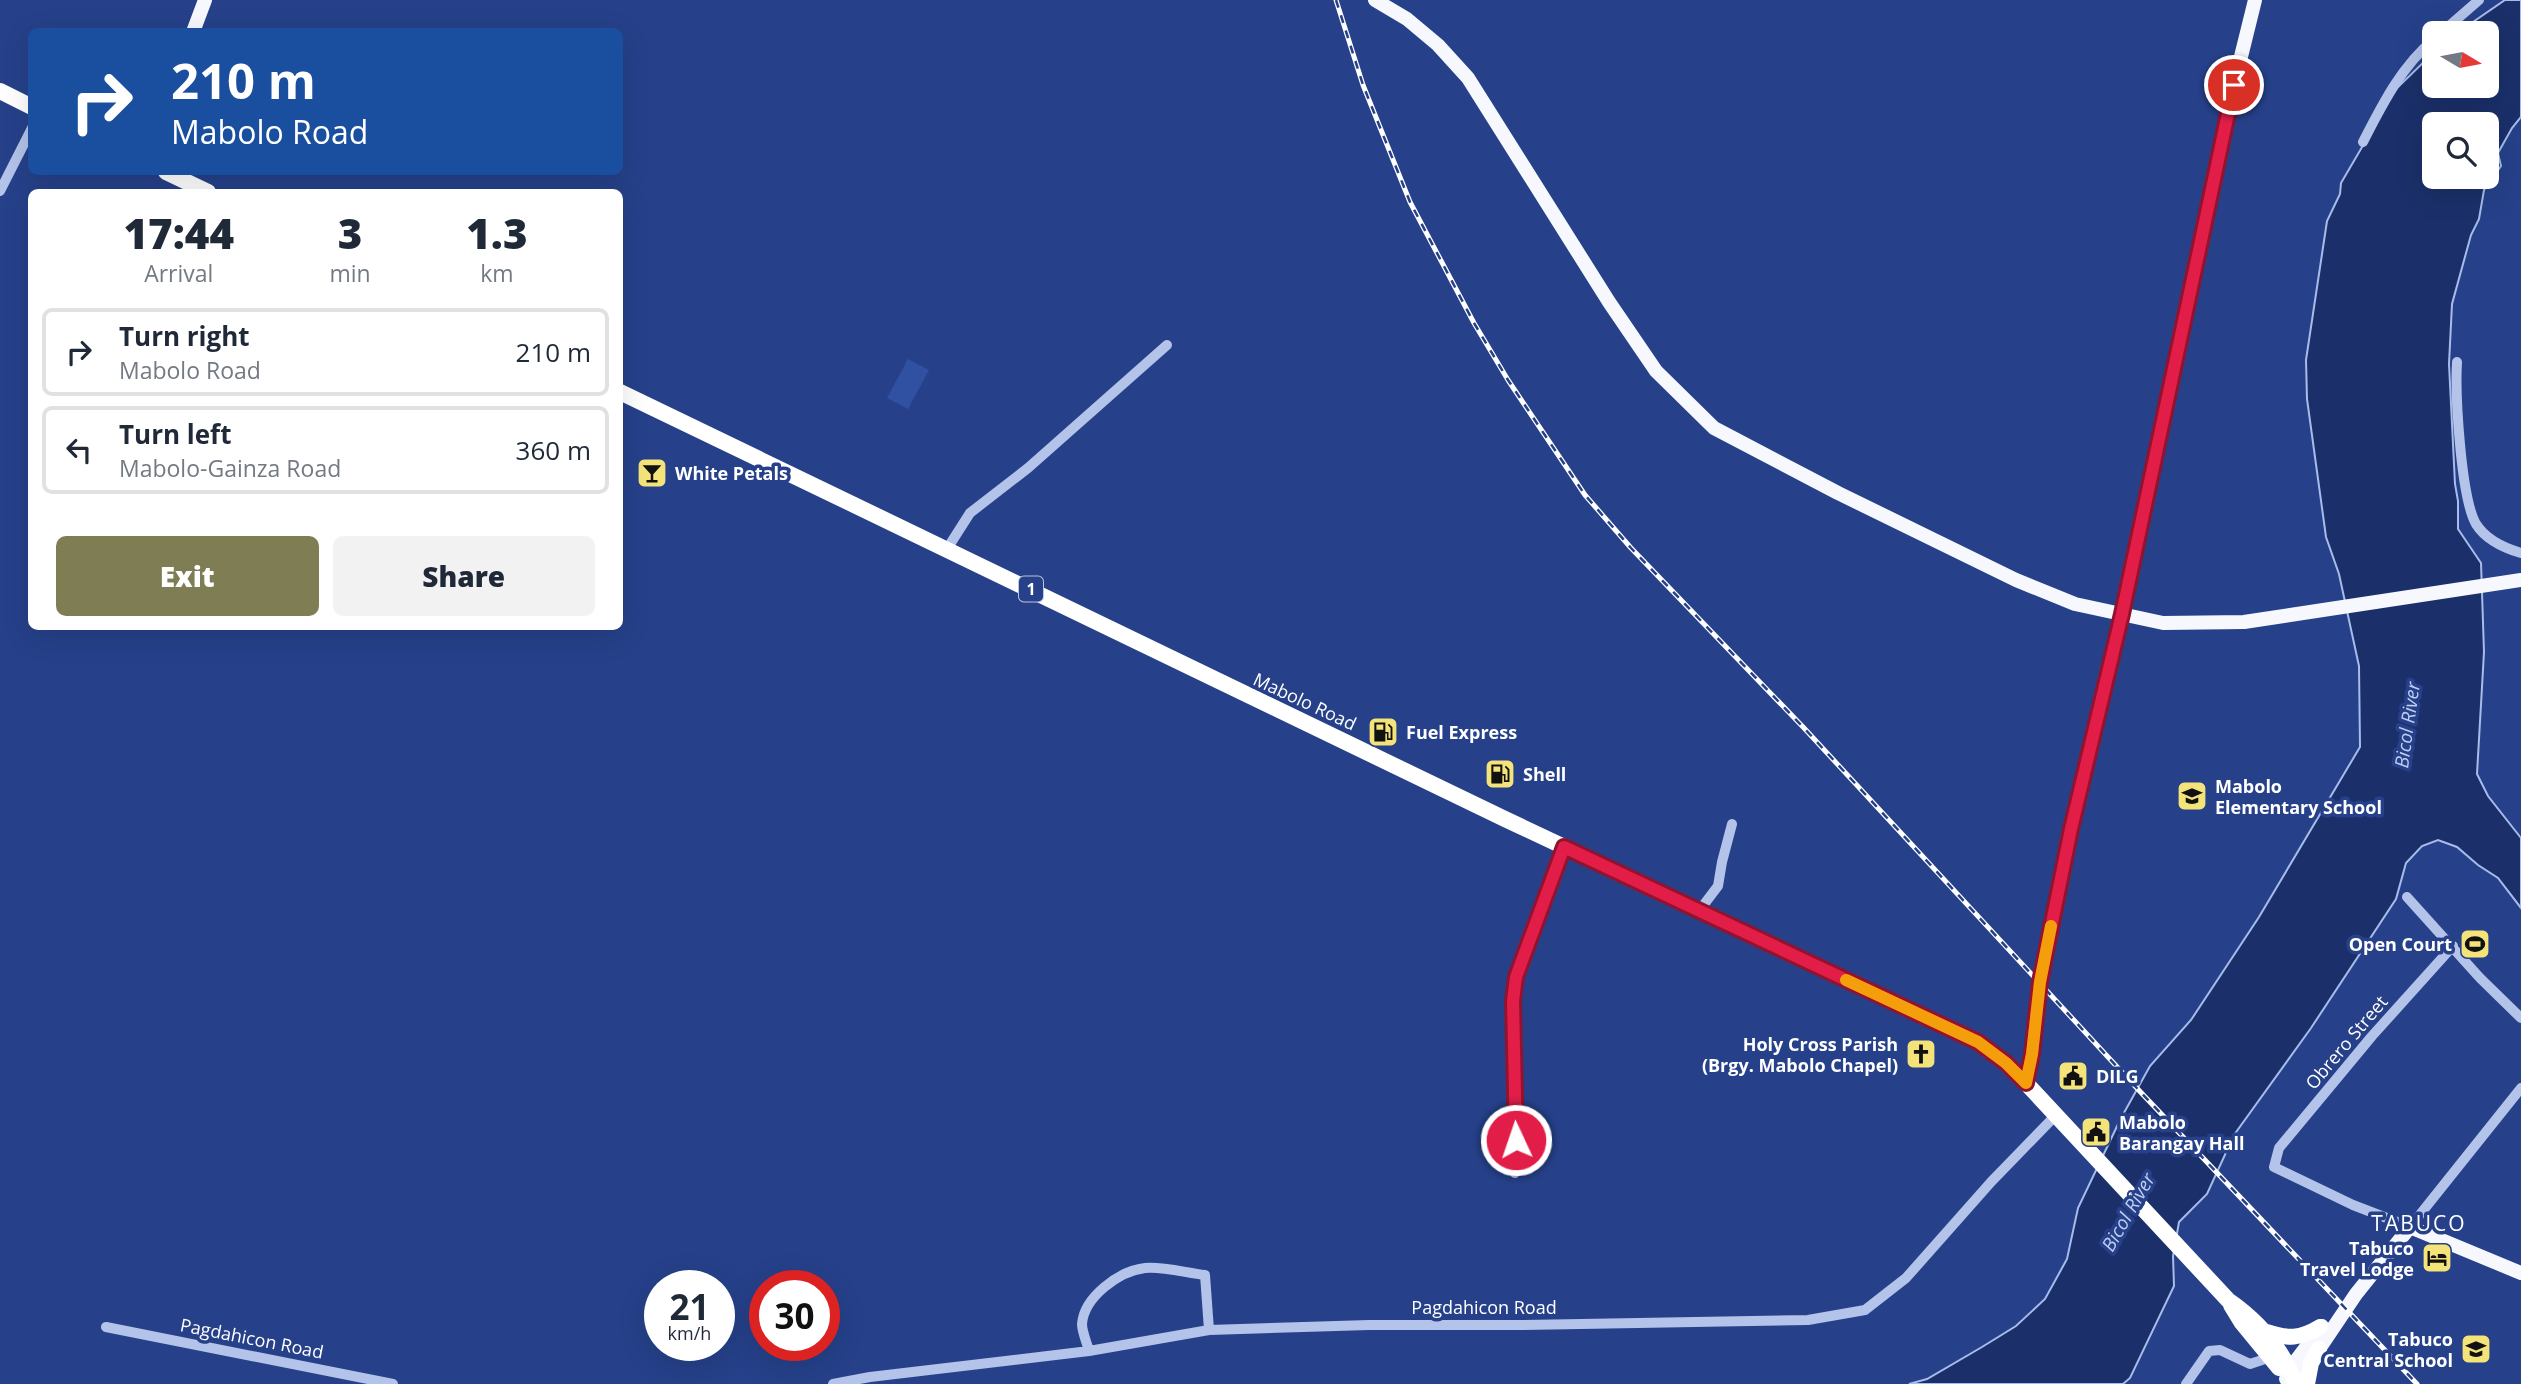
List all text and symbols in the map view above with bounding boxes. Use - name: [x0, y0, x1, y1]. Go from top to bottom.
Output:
- north arrow: [2422, 21, 2499, 98]
- map controls: [2422, 21, 2499, 189]
- text: 210 m: [171, 47, 316, 113]
- pin: [2204, 55, 2264, 115]
- icon: right: [56, 56, 147, 147]
- icon: arrive: [2215, 66, 2253, 104]
- text: Mabolo Road: [171, 110, 368, 153]
- button: search: [2422, 112, 2499, 189]
- text: 17:44: [123, 204, 234, 261]
- text: 3: [338, 204, 362, 261]
- text: 1.3: [466, 204, 528, 261]
- text: Arrival: [144, 257, 213, 289]
- text: min: [329, 257, 371, 289]
- text: km: [480, 257, 514, 289]
- text: Turn right: [119, 318, 250, 354]
- icon: right: [60, 333, 98, 371]
- text: 210 m: [516, 334, 591, 370]
- text: Mabolo Road: [119, 354, 261, 386]
- text: Turn left: [119, 416, 231, 452]
- icon: left: [60, 431, 98, 469]
- text: 360 m: [516, 432, 591, 468]
- text: Mabolo-Gainza Road: [119, 452, 341, 484]
- bar icon: White Petals: [635, 456, 669, 490]
- place label: White Petals: [675, 461, 788, 485]
- button: Exit: [56, 536, 319, 616]
- button: Share: [333, 536, 595, 616]
- road number: 1: [1019, 576, 1043, 602]
- street label: Mabolo Road: [1250, 667, 1360, 735]
- water label: Bicol River: [2388, 679, 2426, 770]
- fuel station icon: Fuel Express: [1366, 715, 1400, 749]
- place label: Fuel Express: [1406, 720, 1517, 744]
- fuel station icon: Shell: [1483, 757, 1517, 791]
- place label: Shell: [1523, 762, 1566, 786]
- place label: Mabolo Elementary School: [2215, 774, 2382, 819]
- school or university icon: Mabolo Elementary School: [2175, 779, 2209, 813]
- sports icon: Open Court: [2458, 927, 2492, 961]
- place label: Open Court: [2349, 932, 2452, 956]
- street label: Obrero Street: [2300, 990, 2392, 1094]
- place label: Holy Cross Parish (Brgy. Mabolo Chapel): [1702, 1032, 1898, 1077]
- church icon: Holy Cross Parish (Brgy. Mabolo Chapel): [1904, 1037, 1938, 1071]
- public building icon: DILG: [2056, 1059, 2090, 1093]
- place label: DILG: [2096, 1064, 2139, 1088]
- position arrow: [1479, 1103, 1553, 1177]
- place label: Mabolo Barangay Hall: [2119, 1110, 2244, 1155]
- public building icon: Mabolo Barangay Hall: [2079, 1115, 2113, 1149]
- water label: Bicol River: [2095, 1167, 2162, 1256]
- district label: TABUCO: [2371, 1209, 2467, 1237]
- place label: Tabuco Travel Lodge: [2300, 1236, 2414, 1281]
- hotel icon: Tabuco Travel Lodge: [2420, 1241, 2454, 1275]
- speed limit sign: 30: [749, 1270, 840, 1361]
- text: 21: [669, 1283, 710, 1330]
- street label: Pagdahicon Road: [1411, 1295, 1557, 1319]
- street label: Pagdahicon Road: [178, 1312, 326, 1364]
- text: km/h: [668, 1321, 711, 1345]
- place label: Tabuco Central School: [2323, 1327, 2453, 1372]
- school or university icon: Tabuco Central School: [2459, 1332, 2493, 1366]

